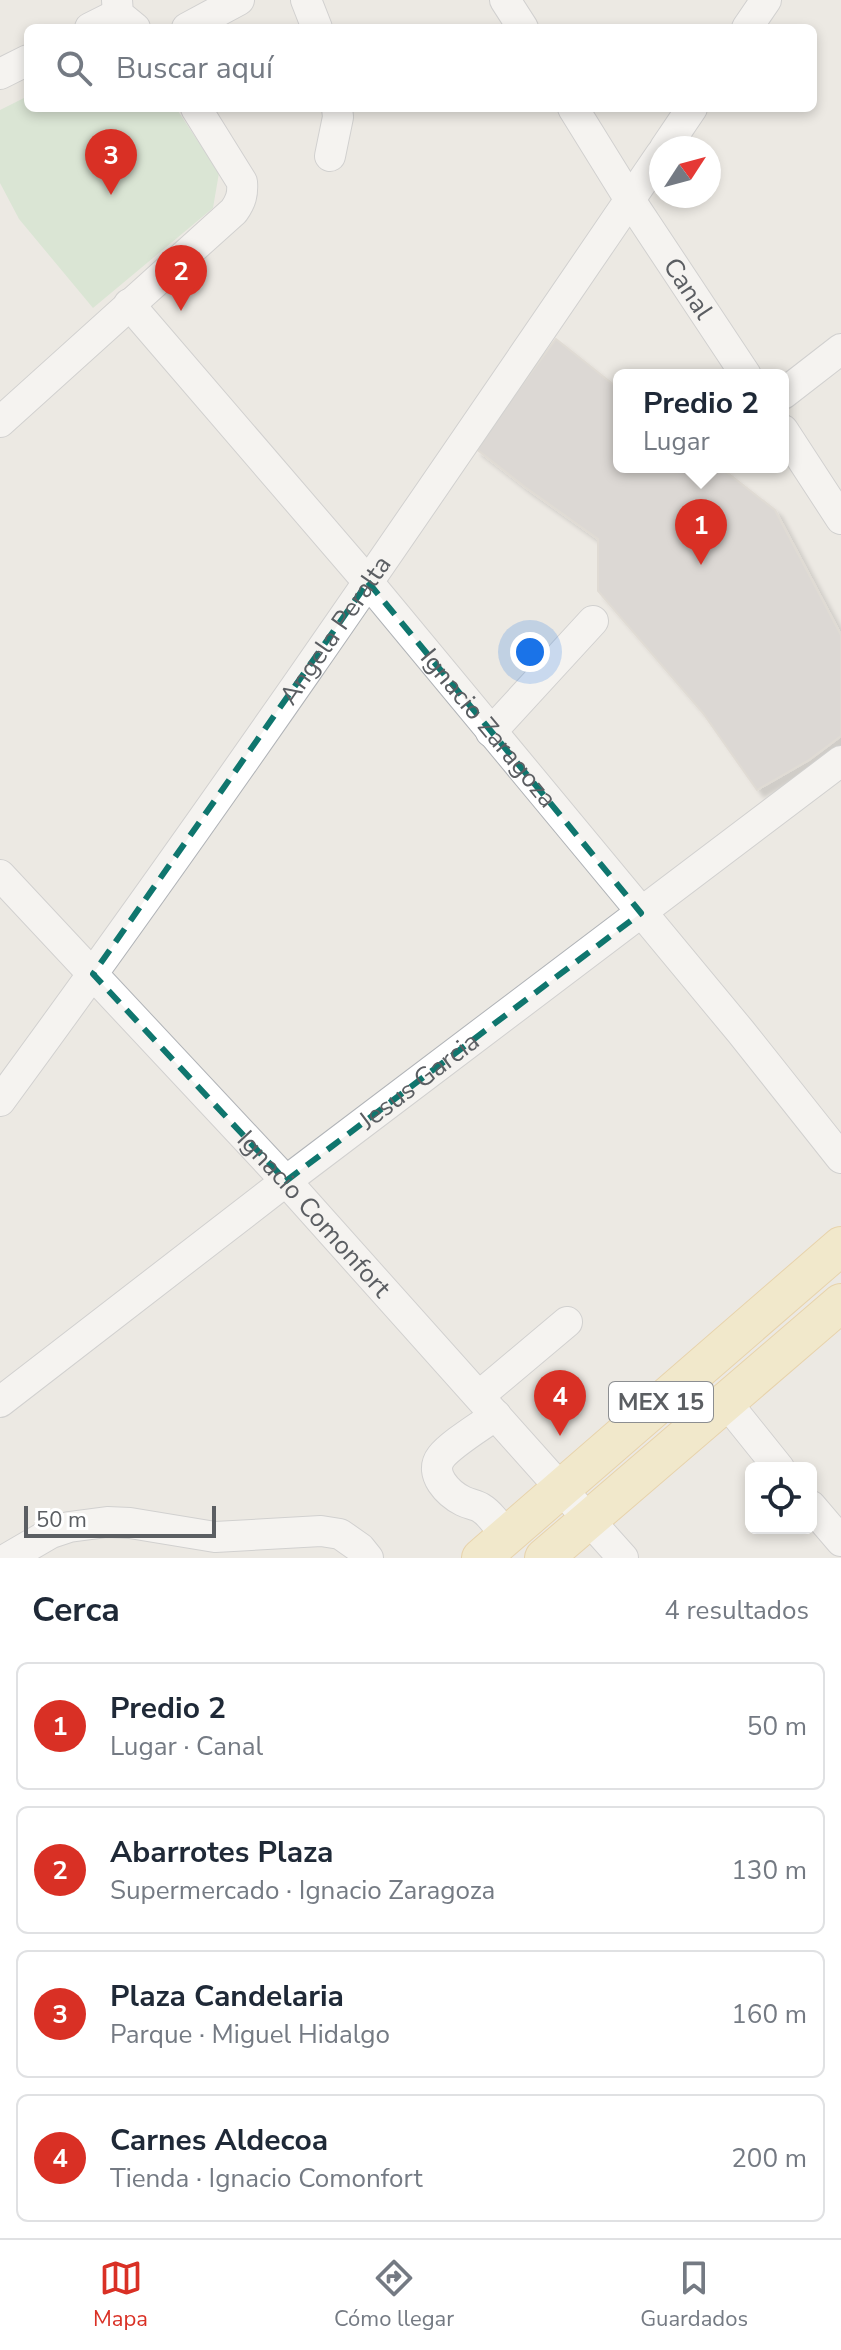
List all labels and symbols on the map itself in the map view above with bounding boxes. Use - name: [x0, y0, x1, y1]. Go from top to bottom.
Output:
- pin: 3: [85, 129, 137, 195]
- north arrow: [649, 136, 721, 208]
- pin: 2: [155, 245, 207, 311]
- street label: Canal: [655, 251, 721, 326]
- pin: 1: [675, 499, 727, 565]
- street label: Angela Peralta: [271, 549, 399, 712]
- your location: [510, 632, 550, 672]
- street label: Ignacio Zaragoza: [412, 641, 565, 815]
- street label: Jesus Garcia: [351, 1024, 486, 1138]
- street label: Ignacio Comonfort: [229, 1123, 399, 1306]
- pin: 4: [534, 1370, 586, 1436]
- road number: MEX 15: [609, 1382, 713, 1422]
- scale bar: [24, 1502, 216, 1538]

